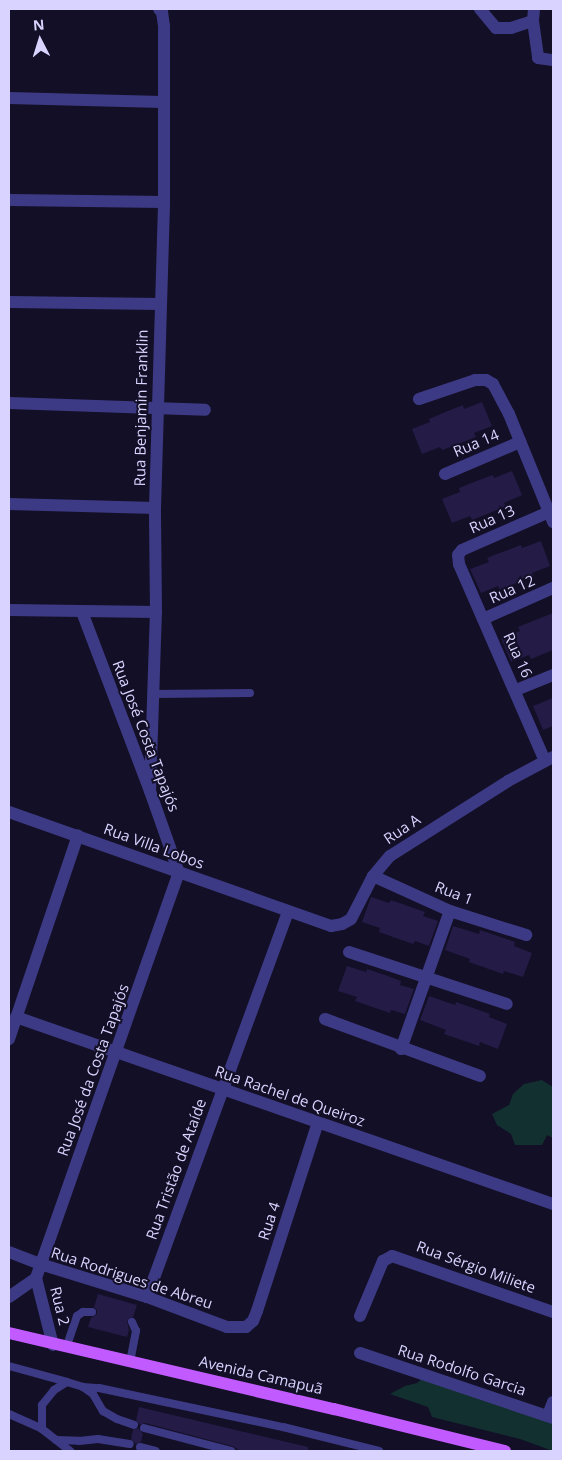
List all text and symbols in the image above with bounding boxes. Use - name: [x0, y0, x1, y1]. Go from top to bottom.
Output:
- north arrow: [15, 15, 65, 65]
- text: N: [32, 15, 45, 35]
- street label: Rua Benjamin Franklin: [131, 329, 151, 487]
- street label: Rua 14: [450, 425, 502, 461]
- street label: Rua 13: [466, 501, 518, 537]
- street label: Rua 12: [486, 571, 538, 607]
- street label: Rua 16: [500, 630, 536, 680]
- street label: Rua José Costa Tapajós: [109, 658, 183, 814]
- street label: Rua A: [380, 810, 424, 848]
- street label: Rua Villa Lobos: [101, 820, 207, 872]
- street label: Rua 1: [432, 878, 476, 908]
- street label: Rua José da Costa Tapajós: [53, 981, 133, 1159]
- street label: Rua Rachel de Queiroz: [213, 1062, 367, 1130]
- street label: Rua Tristão de Ataíde: [142, 1096, 210, 1242]
- street label: Rua 4: [254, 1200, 284, 1242]
- street label: Rua Sérgio Miliete: [414, 1237, 538, 1297]
- street label: Rua Rodrigues de Abreu: [49, 1243, 215, 1313]
- street label: Rua 2: [47, 1285, 73, 1327]
- street label: Rua Rodolfo Garcia: [396, 1341, 528, 1399]
- street label: Avenida Camapuã: [197, 1352, 325, 1398]

